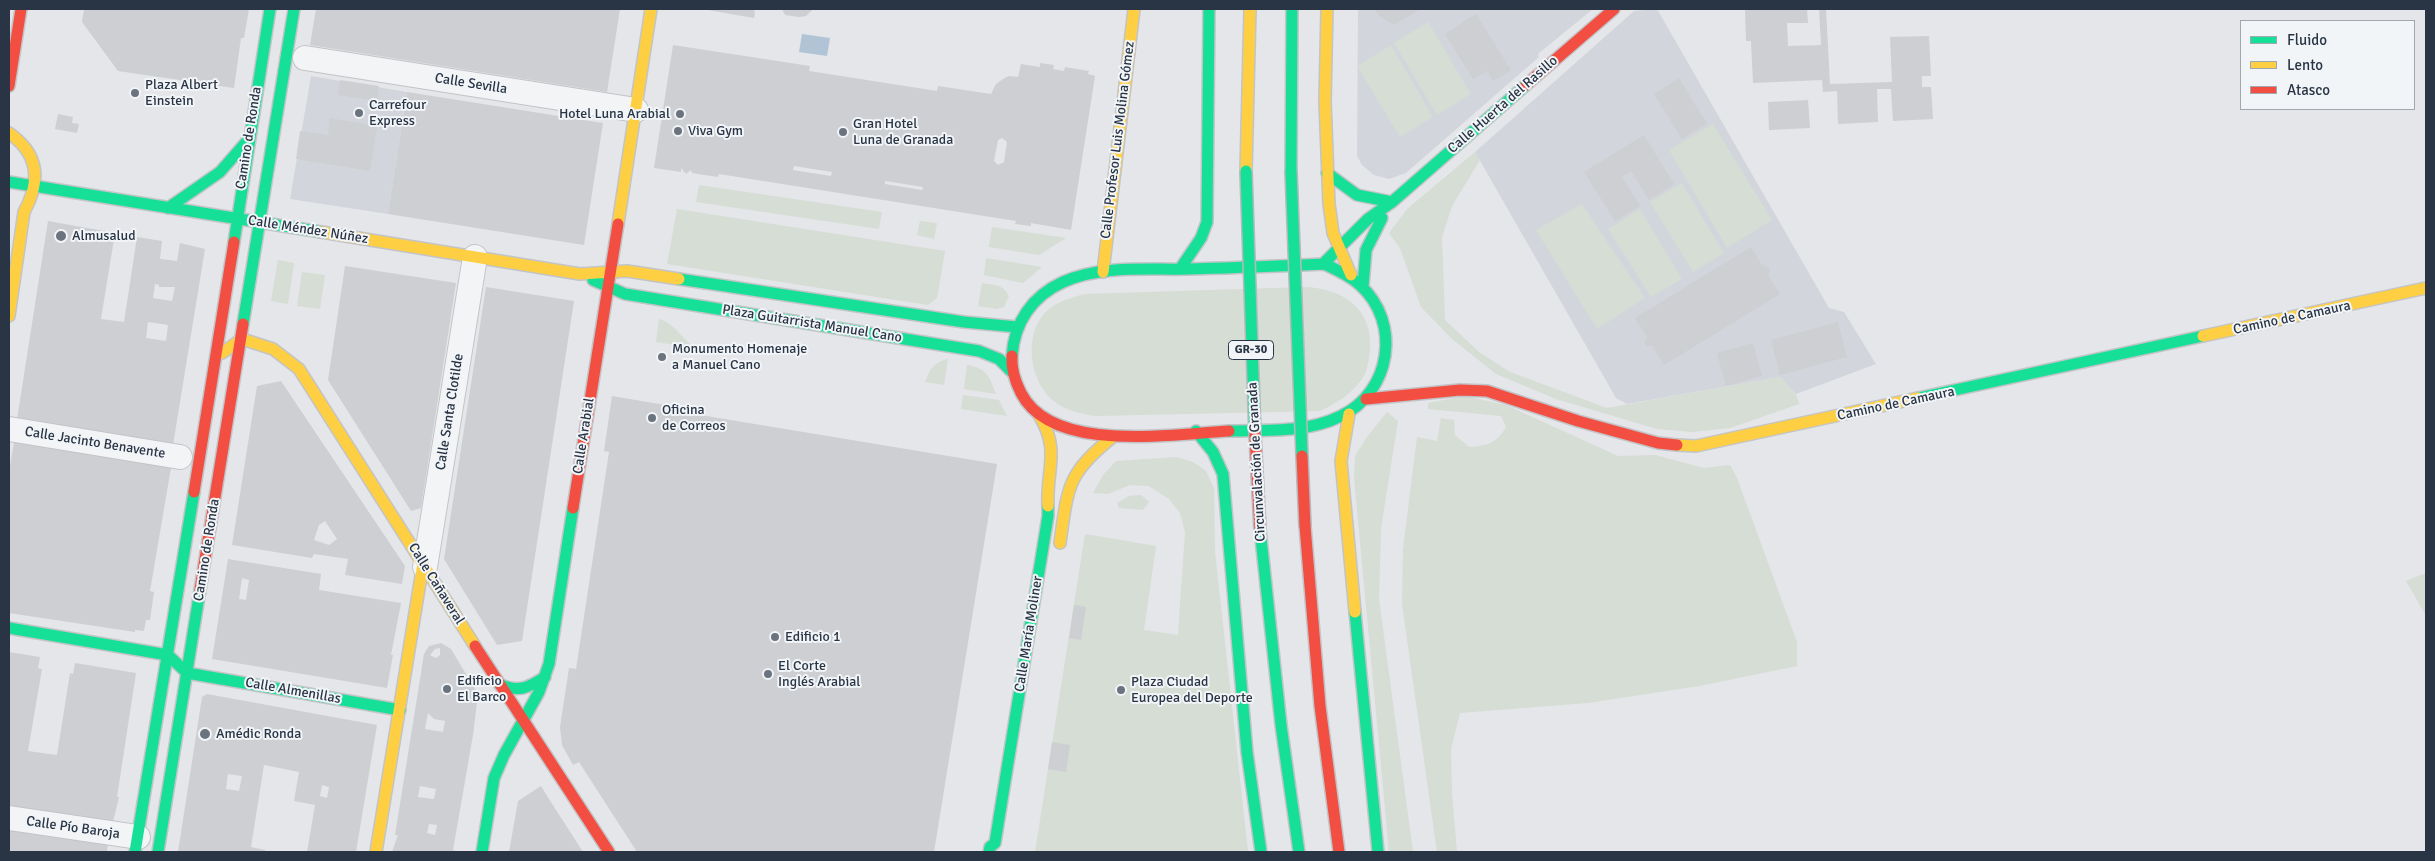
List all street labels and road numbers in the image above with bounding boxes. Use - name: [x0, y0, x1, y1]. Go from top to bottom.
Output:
- street label: Calle Profesor Luis Molina Gómez: [1098, 40, 1138, 240]
- street label: Calle Huerta del Rasillo: [1445, 53, 1561, 157]
- street label: Calle Sevilla: [434, 70, 508, 98]
- street label: Camino de Ronda: [233, 86, 265, 190]
- street label: Calle Méndez Núñez: [247, 212, 369, 248]
- street label: Camino de Camaura: [2232, 297, 2352, 339]
- street label: Plaza Guitarrista Manuel Cano: [721, 301, 903, 347]
- road number: GR-30: [1228, 340, 1274, 360]
- street label: Calle Santa Clotilde: [432, 352, 468, 472]
- street label: Circunvalación de Granada: [1244, 382, 1270, 542]
- street label: Camino de Camaura: [1836, 383, 1956, 425]
- street label: Calle Arabial: [570, 397, 598, 475]
- street label: Calle Jacinto Benavente: [23, 424, 167, 462]
- street label: Camino de Ronda: [191, 498, 223, 602]
- street label: Calle Cañaveral: [404, 540, 468, 628]
- street label: Calle María Moliner: [1012, 575, 1046, 693]
- street label: Calle Almenillas: [244, 674, 342, 708]
- street label: Calle Pío Baroja: [25, 813, 121, 843]

